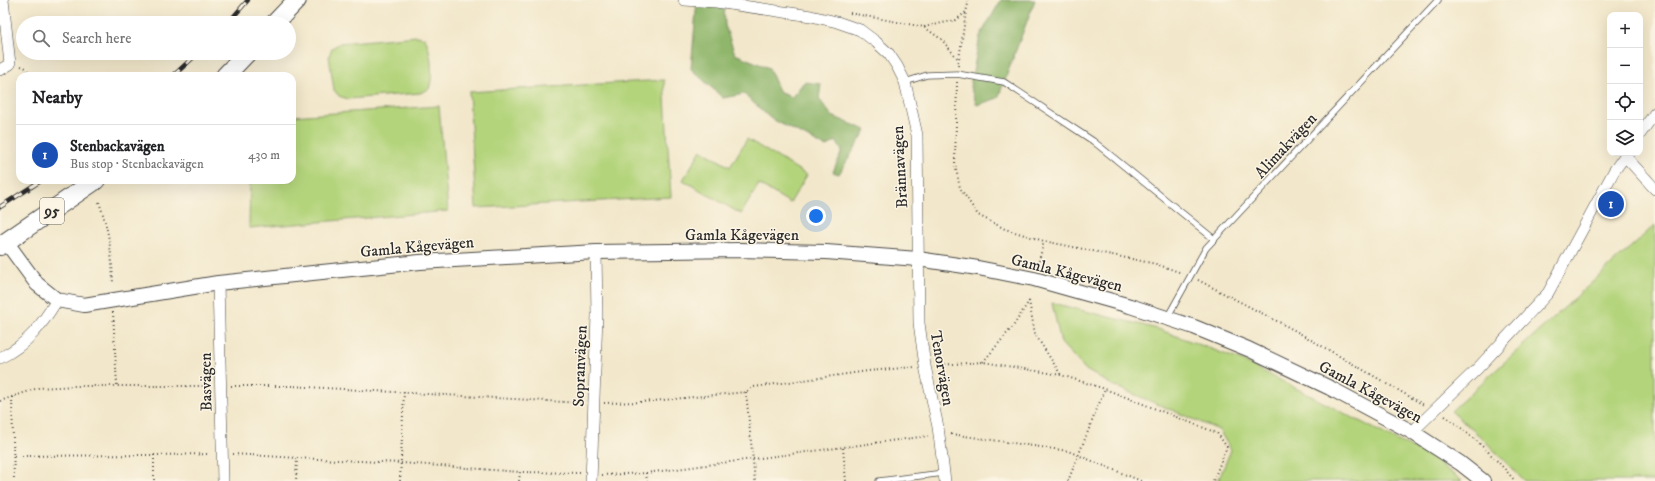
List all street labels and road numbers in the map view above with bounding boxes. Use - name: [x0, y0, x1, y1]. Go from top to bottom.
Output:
- street label: Alimakvägen: [1250, 108, 1322, 183]
- street label: Brännavägen: [888, 124, 912, 209]
- road number: 95: [40, 198, 64, 224]
- street label: Gamla Kågevägen: [685, 225, 800, 245]
- street label: Gamla Kågevägen: [359, 232, 475, 262]
- street label: Gamla Kågevägen: [1009, 249, 1125, 297]
- street label: Sopranvägen: [569, 324, 591, 407]
- street label: Tenorvägen: [926, 329, 959, 408]
- street label: Basvägen: [195, 352, 217, 412]
- street label: Gamla Kågevägen: [1315, 356, 1426, 428]

